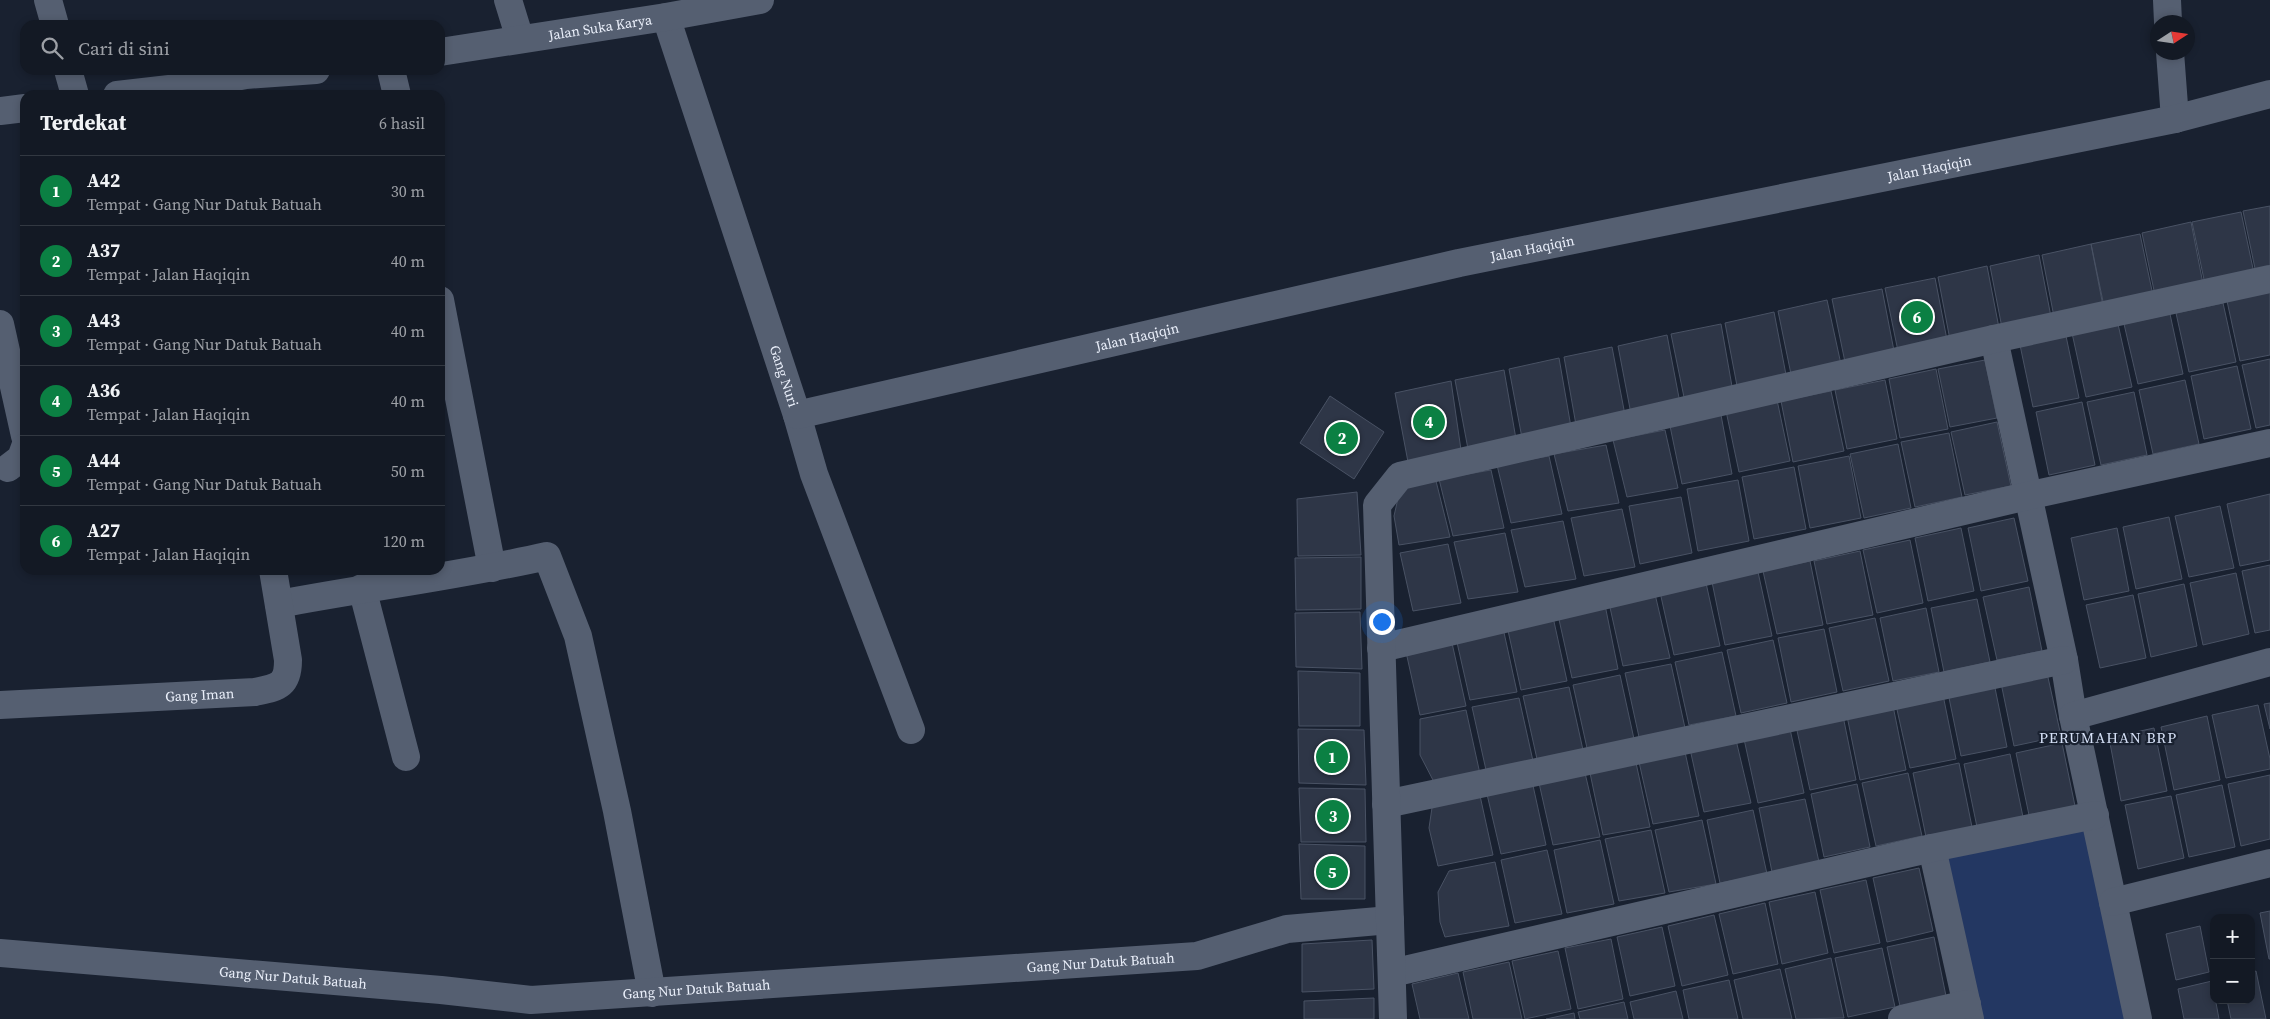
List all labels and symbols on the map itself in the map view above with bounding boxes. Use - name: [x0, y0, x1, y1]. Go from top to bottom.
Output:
- street label: Jalan Suka Karya: [546, 9, 654, 45]
- north arrow: [2150, 15, 2195, 60]
- street label: Jalan Haqiqin: [1885, 150, 1974, 187]
- street label: Jalan Haqiqin: [1488, 230, 1577, 267]
- pin: 6: [1901, 298, 1933, 336]
- street label: Jalan Haqiqin: [1092, 317, 1181, 356]
- street label: Gang Nuri: [765, 343, 804, 410]
- pin: 4: [1413, 403, 1445, 441]
- pin: 2: [1326, 419, 1358, 457]
- your location: [1369, 609, 1395, 635]
- street label: Gang Iman: [165, 683, 235, 707]
- district label: PERUMAHAN BRP: [2039, 727, 2177, 748]
- pin: 1: [1316, 738, 1348, 776]
- pin: 3: [1317, 797, 1349, 835]
- pin: 5: [1316, 853, 1348, 891]
- street label: Gang Nur Datuk Batuah: [1026, 948, 1175, 977]
- street label: Gang Nur Datuk Batuah: [218, 961, 368, 994]
- street label: Gang Nur Datuk Batuah: [622, 974, 771, 1004]

